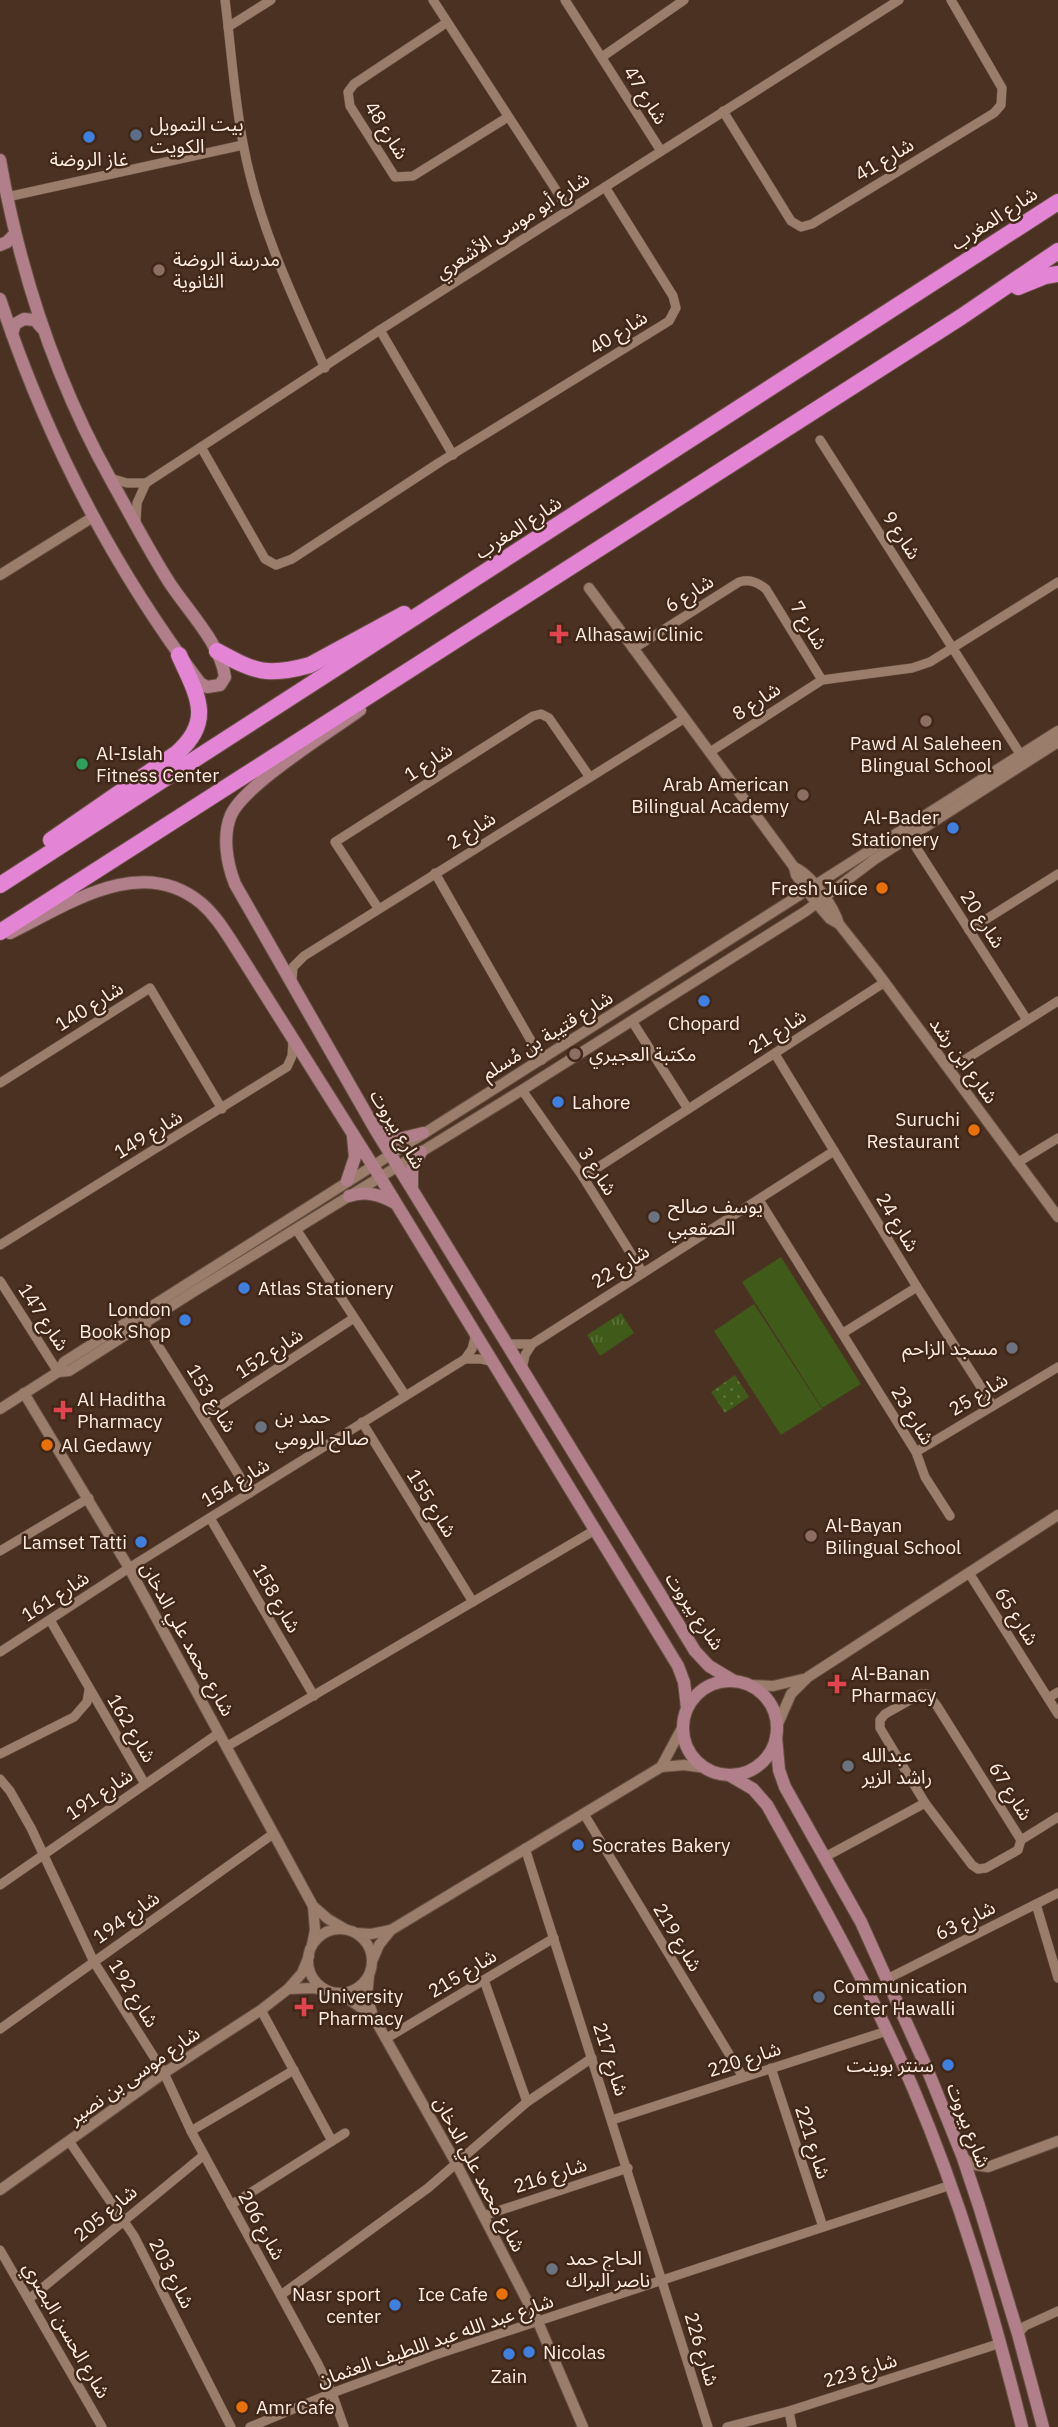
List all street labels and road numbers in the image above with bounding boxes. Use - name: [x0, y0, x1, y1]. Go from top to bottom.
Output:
- street label: شارع 47: [617, 61, 673, 130]
- street label: شارع 48: [358, 96, 414, 165]
- street label: شارع 41: [850, 132, 919, 188]
- street label: شارع أبو موسى الأشعري: [430, 166, 596, 287]
- street label: شارع المغرب: [946, 181, 1043, 256]
- street label: شارع 40: [584, 305, 653, 361]
- street label: شارع المغرب: [470, 490, 567, 565]
- street label: شارع 9: [876, 506, 926, 565]
- street label: شارع 6: [660, 569, 719, 619]
- street label: شارع 7: [783, 596, 833, 655]
- street label: شارع 8: [727, 677, 786, 727]
- street label: شارع 1: [399, 738, 458, 788]
- street label: شارع 2: [442, 806, 501, 856]
- street label: شارع 20: [954, 885, 1011, 954]
- street label: شارع 140: [51, 976, 129, 1038]
- street label: شارع قتيبة بن مُسلم: [477, 985, 619, 1088]
- street label: شارع 21: [743, 1003, 812, 1060]
- street label: شارع ابن رشد: [923, 1012, 1003, 1109]
- street label: شارع بيروت: [363, 1085, 431, 1174]
- street label: شارع 149: [109, 1104, 188, 1165]
- street label: شارع 3: [572, 1142, 622, 1201]
- street label: شارع 24: [869, 1188, 925, 1257]
- street label: شارع 22: [586, 1239, 655, 1295]
- street label: شارع 147: [12, 1279, 75, 1356]
- street label: شارع 152: [231, 1322, 308, 1385]
- street label: شارع 153: [180, 1360, 242, 1438]
- street label: شارع 25: [944, 1367, 1013, 1423]
- street label: شارع 23: [884, 1381, 940, 1450]
- street label: شارع 154: [196, 1452, 275, 1513]
- street label: شارع 155: [400, 1465, 462, 1543]
- street label: شارع محمد علي الدخان: [133, 1558, 240, 1722]
- street label: شارع 158: [246, 1559, 306, 1638]
- street label: شارع 161: [17, 1565, 94, 1628]
- street label: شارع بيروت: [659, 1568, 730, 1656]
- street label: شارع 65: [988, 1582, 1044, 1651]
- street label: شارع 162: [101, 1689, 162, 1768]
- street label: شارع 67: [982, 1757, 1038, 1826]
- street label: شارع 191: [61, 1763, 138, 1827]
- street label: شارع 194: [88, 1885, 165, 1950]
- street label: شارع 63: [931, 1895, 1000, 1947]
- street label: شارع 219: [647, 1898, 708, 1977]
- street label: شارع 215: [423, 1943, 502, 2004]
- street label: شارع 192: [102, 1955, 164, 2033]
- street label: شارع 217: [586, 2019, 634, 2099]
- street label: شارع موسى بن نصير: [63, 2021, 206, 2132]
- street label: شارع 220: [704, 2036, 784, 2084]
- street label: شارع بيروت: [940, 2079, 996, 2171]
- street label: شارع محمد علي الدخان: [426, 2092, 531, 2257]
- street label: شارع 221: [788, 2102, 836, 2182]
- street label: شارع 216: [510, 2152, 590, 2200]
- street label: شارع 205: [68, 2179, 143, 2248]
- street label: شارع 206: [231, 2186, 291, 2265]
- street label: شارع 203: [142, 2234, 200, 2313]
- street label: شارع الحسن البصري: [15, 2258, 116, 2404]
- street label: شارع عبد الله عبد اللطيف العثمان: [313, 2288, 557, 2394]
- street label: شارع 226: [678, 2309, 725, 2389]
- street label: شارع 223: [820, 2347, 900, 2394]

